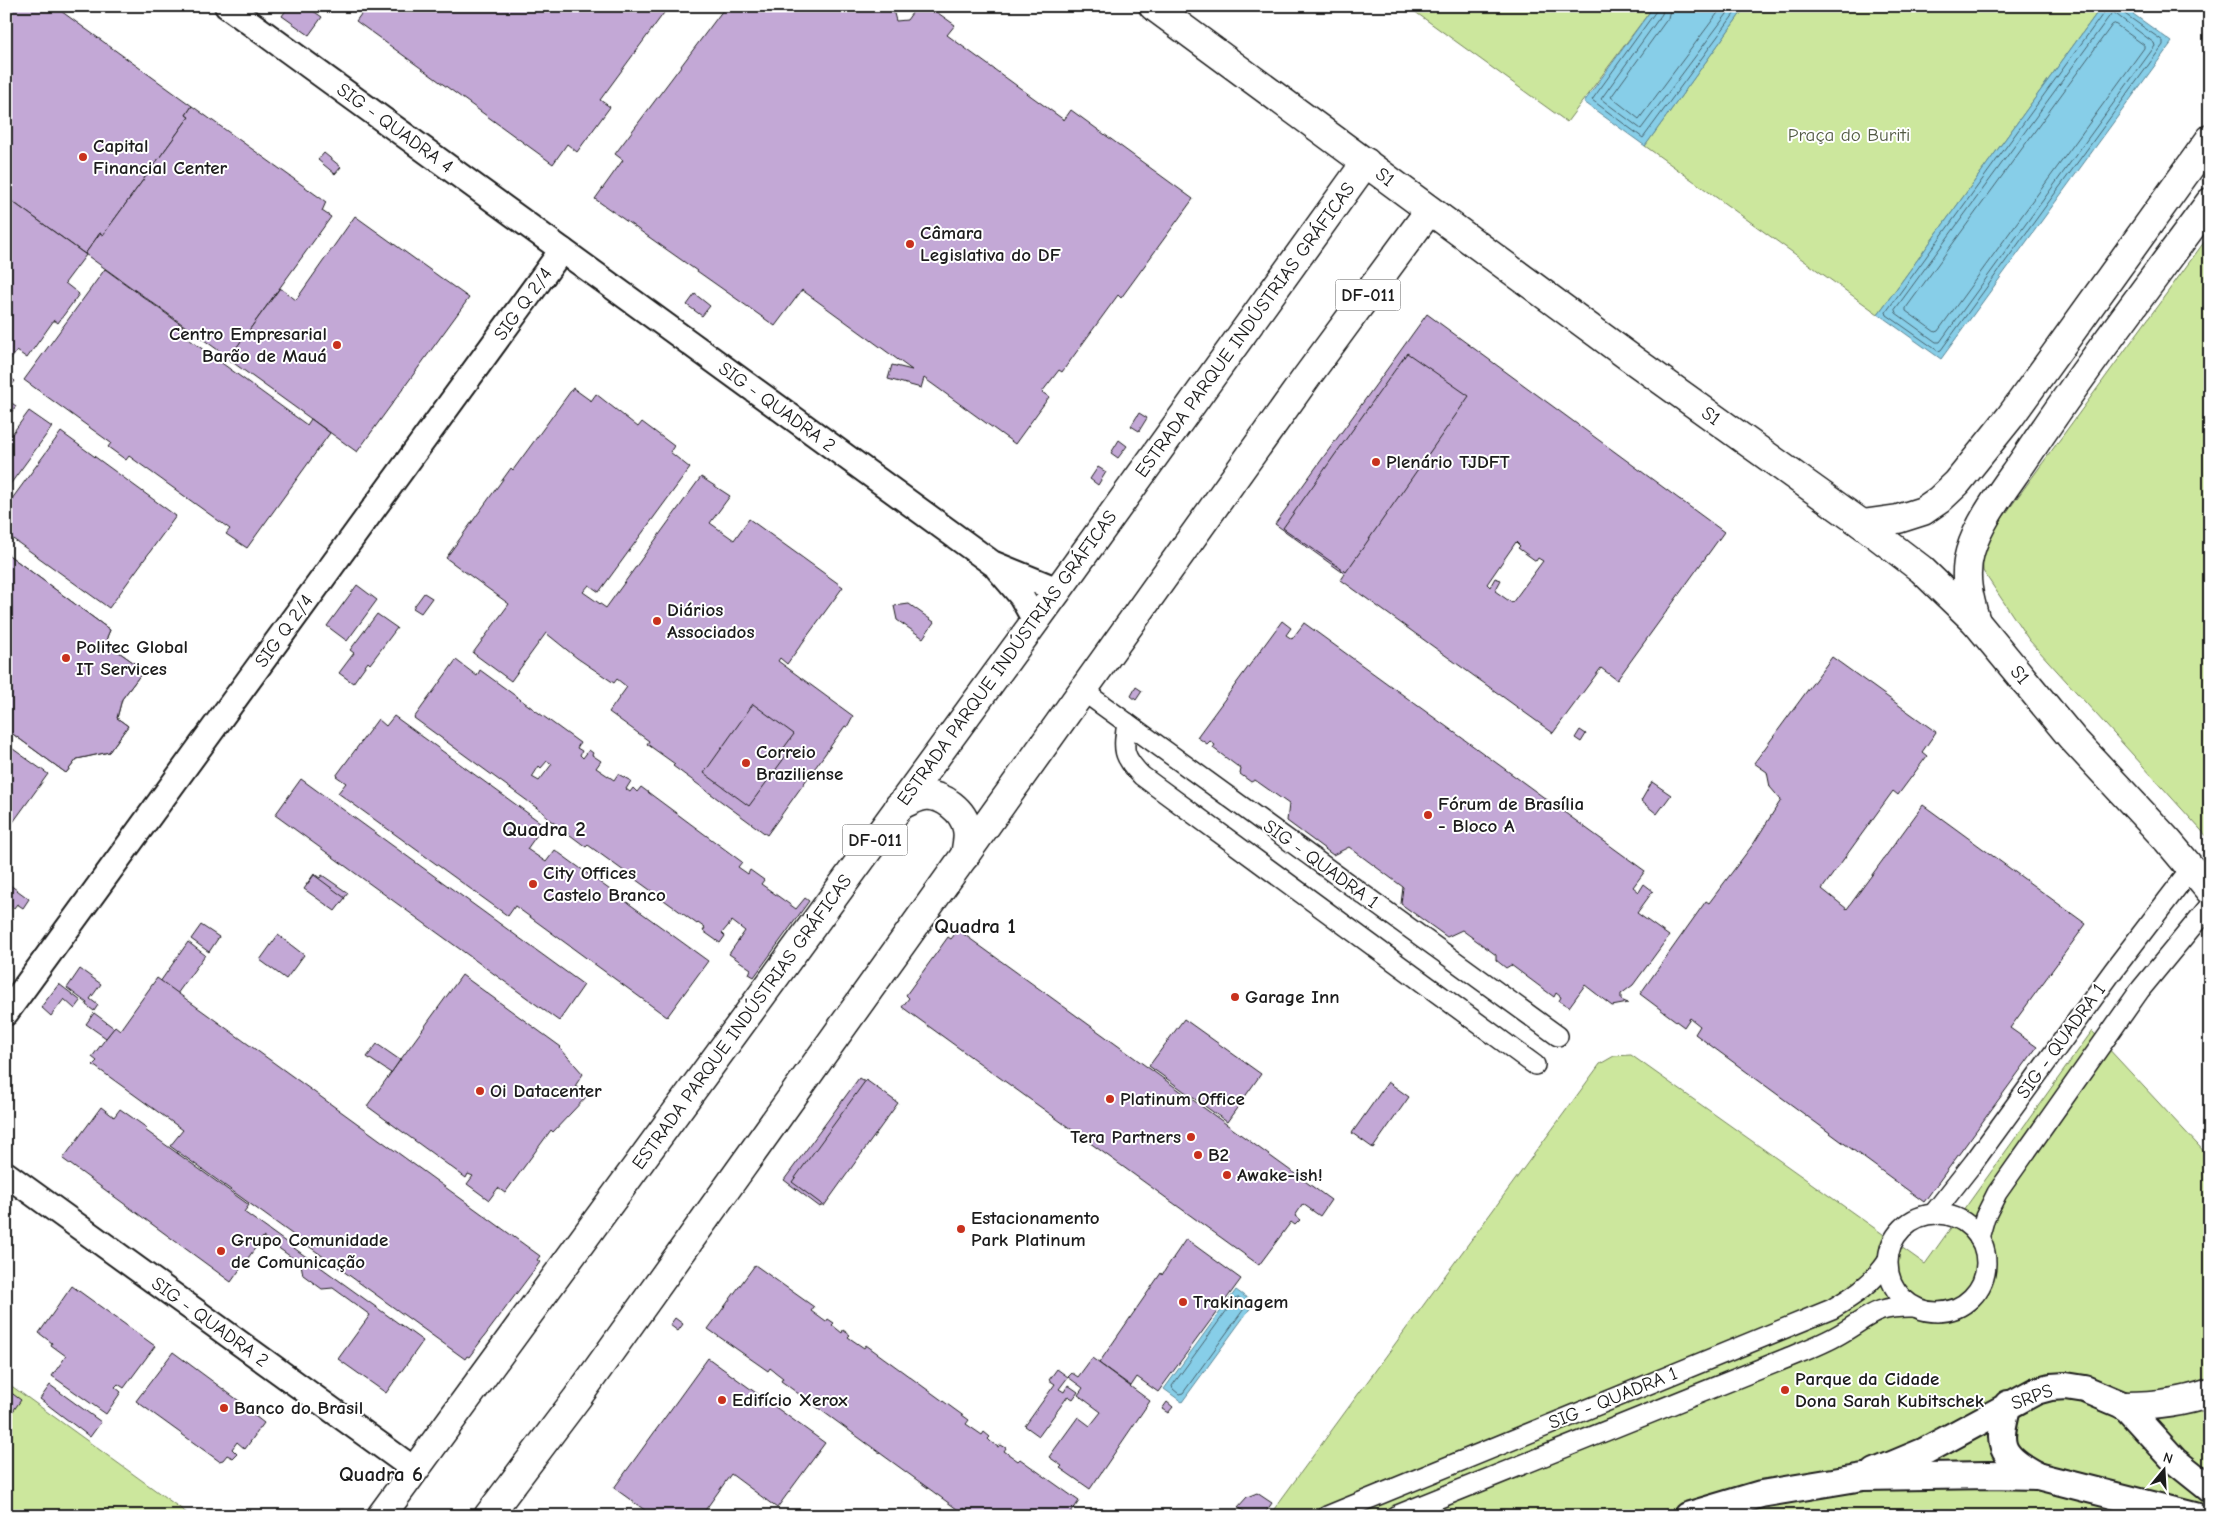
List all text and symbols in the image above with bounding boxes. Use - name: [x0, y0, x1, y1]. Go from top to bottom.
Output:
- street label: SIG - QUADRA 4: [333, 78, 457, 178]
- park label: Praça do Buriti: [1788, 124, 1910, 146]
- place label: Capital Financial Center: [93, 135, 228, 179]
- marker: Capital Financial Center: [77, 151, 89, 163]
- street label: S1: [1371, 163, 1399, 191]
- street label: ESTRADA PARQUE INDÚSTRIAS GRÁFICAS: [1131, 178, 1359, 482]
- place label: Câmara Legislativa do DF: [920, 222, 1061, 266]
- marker: Câmara Legislativa do DF: [904, 238, 916, 250]
- street label: SIG Q 2/4: [489, 263, 557, 345]
- road number: DF-011: [1336, 280, 1400, 310]
- place label: Centro Empresarial Barão de Mauá: [169, 323, 327, 367]
- marker: Centro Empresarial Barão de Mauá: [331, 339, 343, 351]
- street label: SIG - QUADRA 2: [714, 357, 840, 457]
- street label: S1: [1697, 402, 1725, 430]
- place label: Plenário TJDFT: [1386, 451, 1510, 473]
- marker: Plenário TJDFT: [1370, 456, 1382, 468]
- street label: ESTRADA PARQUE INDÚSTRIAS GRÁFICAS: [893, 506, 1121, 810]
- street label: SIG Q 2/4: [250, 590, 318, 672]
- place label: Diários Associados: [667, 599, 754, 643]
- marker: Diários Associados: [651, 615, 663, 627]
- place label: Politec Global IT Services: [76, 636, 188, 680]
- marker: Politec Global IT Services: [60, 652, 72, 664]
- street label: S1: [2006, 661, 2034, 689]
- place label: Correio Braziliense: [756, 741, 843, 785]
- marker: Correio Braziliense: [740, 757, 752, 769]
- place label: Fórum de Brasília - Bloco A: [1438, 793, 1584, 837]
- marker: Fórum de Brasília - Bloco A: [1422, 809, 1434, 821]
- street label: SIG - QUADRA 1: [1259, 815, 1383, 913]
- district label: Quadra 2: [502, 817, 586, 841]
- road number: DF-011: [842, 824, 908, 856]
- place label: City Offices Castelo Branco: [543, 862, 666, 906]
- street label: ESTRADA PARQUE INDÚSTRIAS GRÁFICAS: [628, 870, 856, 1174]
- marker: City Offices Castelo Branco: [527, 878, 539, 890]
- district label: Quadra 1: [934, 914, 1016, 938]
- street label: SIG - QUADRA 1: [2012, 979, 2110, 1103]
- place label: Garage Inn: [1245, 986, 1340, 1008]
- marker: Garage Inn: [1229, 991, 1241, 1003]
- place label: Oi Datacenter: [490, 1080, 602, 1102]
- marker: Oi Datacenter: [474, 1085, 486, 1097]
- place label: Platinum Office: [1120, 1088, 1245, 1110]
- marker: Platinum Office: [1104, 1093, 1116, 1105]
- place label: Tera Partners: [1070, 1126, 1181, 1148]
- marker: Tera Partners: [1185, 1131, 1197, 1143]
- place label: B2: [1208, 1144, 1229, 1166]
- marker: B2: [1192, 1149, 1204, 1161]
- place label: Awake-ish!: [1237, 1164, 1323, 1186]
- marker: Awake-ish!: [1221, 1169, 1233, 1181]
- place label: Estacionamento Park Platinum: [971, 1207, 1100, 1251]
- marker: Estacionamento Park Platinum: [955, 1223, 967, 1235]
- place label: Grupo Comunidade de Comunicação: [231, 1229, 388, 1273]
- marker: Grupo Comunidade de Comunicação: [215, 1245, 227, 1257]
- street label: SIG - QUADRA 2: [147, 1272, 273, 1372]
- place label: Trakinagem: [1193, 1291, 1288, 1313]
- marker: Trakinagem: [1177, 1296, 1189, 1308]
- street label: SIG - QUADRA 1: [1545, 1362, 1681, 1434]
- place label: Parque da Cidade Dona Sarah Kubitschek: [1795, 1368, 1985, 1412]
- street label: SRPS: [2008, 1379, 2056, 1415]
- marker: Parque da Cidade Dona Sarah Kubitschek: [1779, 1384, 1791, 1396]
- place label: Edifício Xerox: [732, 1389, 848, 1411]
- marker: Edifício Xerox: [716, 1394, 728, 1406]
- place label: Banco do Brasil: [234, 1397, 363, 1419]
- marker: Banco do Brasil: [218, 1402, 230, 1414]
- north arrow: [2138, 1444, 2188, 1494]
- text: N: [2161, 1449, 2175, 1468]
- district label: Quadra 6: [339, 1462, 423, 1486]

